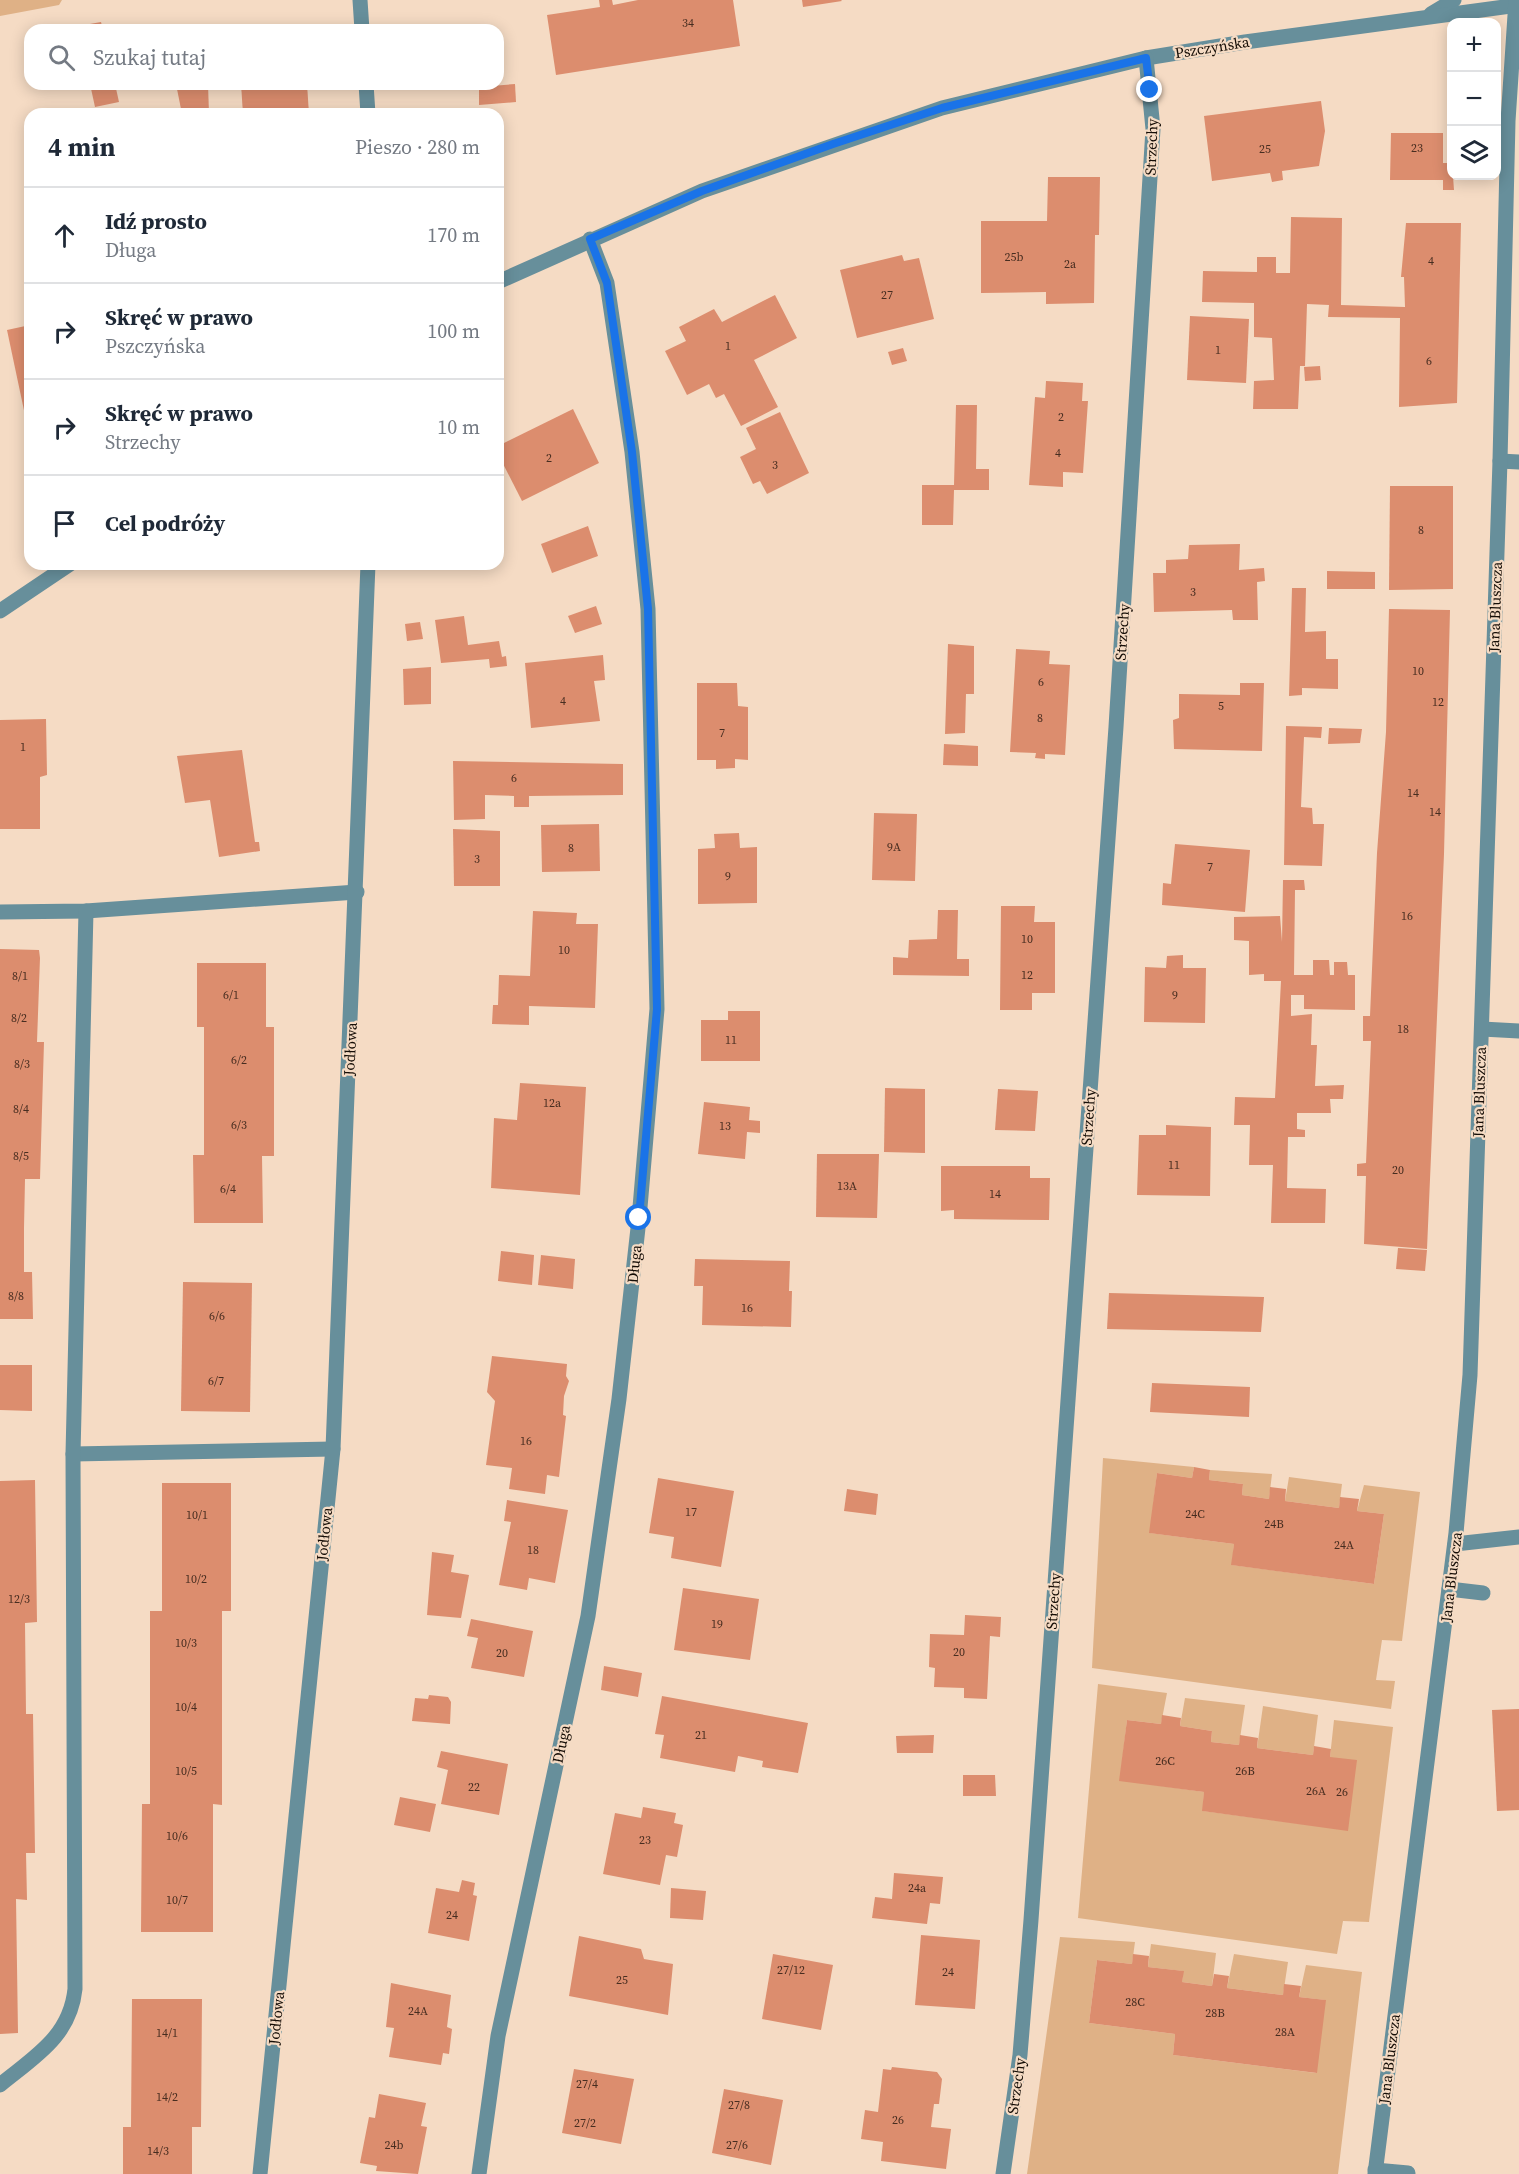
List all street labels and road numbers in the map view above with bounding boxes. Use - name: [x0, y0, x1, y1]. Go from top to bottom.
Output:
- street label: Pszczyńska: [1173, 31, 1251, 63]
- street label: Strzechy: [1140, 118, 1162, 176]
- street label: Jana Bluszcza: [1483, 561, 1507, 654]
- street label: Strzechy: [1110, 603, 1134, 661]
- street label: Jodłowa: [338, 1021, 362, 1077]
- street label: Jana Bluszcza: [1467, 1046, 1491, 1139]
- street label: Strzechy: [1076, 1088, 1100, 1146]
- street label: Długa: [622, 1243, 646, 1284]
- street label: Jodłowa: [311, 1506, 337, 1563]
- street label: Jana Bluszcza: [1435, 1530, 1467, 1624]
- street label: Strzechy: [1041, 1572, 1065, 1630]
- street label: Długa: [547, 1723, 575, 1765]
- street label: Jodłowa: [263, 1990, 289, 2047]
- street label: Jana Bluszcza: [1373, 2012, 1405, 2106]
- street label: Strzechy: [1002, 2056, 1030, 2116]

